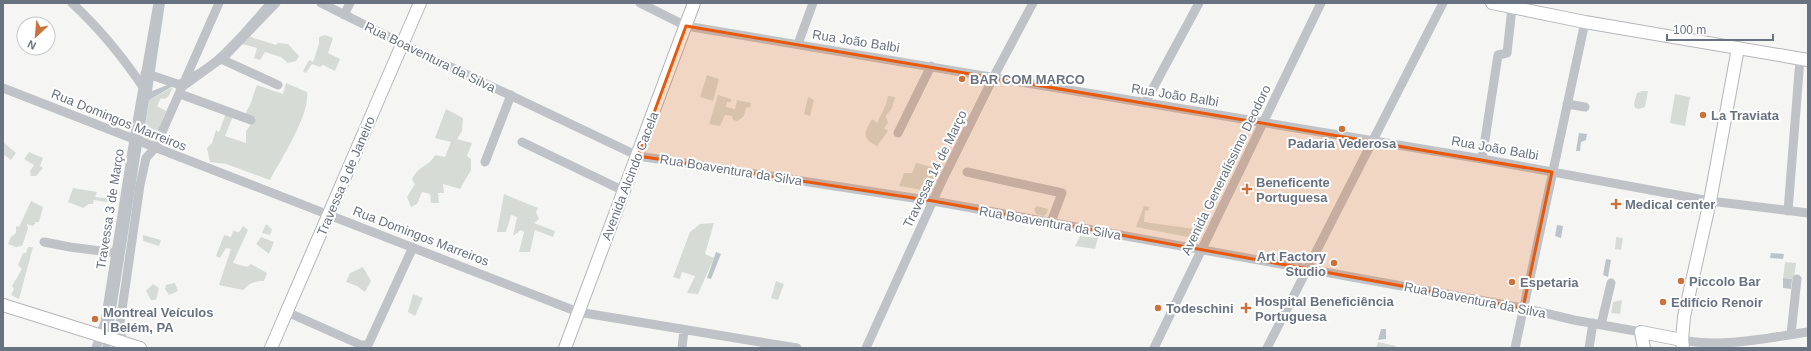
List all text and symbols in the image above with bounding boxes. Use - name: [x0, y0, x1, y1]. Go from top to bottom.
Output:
- north arrow: [16, 16, 56, 56]
- scale bar: [1667, 16, 1773, 42]
- street label: Rua Boaventura da Silva: [362, 19, 499, 96]
- text: 100 m: [1673, 23, 1706, 37]
- street label: Rua João Balbi: [811, 27, 901, 55]
- text: N: [25, 38, 38, 52]
- place label: BAR COM MARCO: [970, 72, 1085, 87]
- marker: BAR COM MARCO: [957, 74, 967, 84]
- street label: Rua João Balbi: [1130, 81, 1220, 109]
- street label: Avenida Generalíssimo Deodoro: [1178, 82, 1274, 258]
- street label: Rua Domingos Marreiros: [49, 86, 189, 154]
- street label: Travessa 14 de Março: [900, 108, 970, 230]
- place label: La Traviata: [1711, 108, 1780, 123]
- street label: Avenida Alcindo Cacela: [599, 109, 662, 242]
- marker: La Traviata: [1698, 110, 1708, 120]
- street label: Travessa 9 de Janeiro: [314, 114, 378, 238]
- marker: Padaria Vederosa: [1337, 124, 1347, 134]
- street label: Rua João Balbi: [1450, 133, 1540, 163]
- place label: Padaria Vederosa: [1288, 136, 1397, 151]
- street label: Travessa 3 de Março: [93, 148, 127, 270]
- street label: Rua Boaventura da Silva: [659, 151, 804, 189]
- place label: Beneficente Portuguesa: [1256, 175, 1330, 205]
- marker: Beneficente Portuguesa: [1241, 183, 1253, 195]
- place label: Medical center: [1625, 197, 1715, 212]
- marker: Medical center: [1610, 198, 1622, 210]
- street label: Rua Domingos Marreiros: [351, 203, 492, 269]
- street label: Rua Boaventura da Silva: [978, 203, 1123, 243]
- place label: Art Factory Studio: [1257, 249, 1327, 279]
- marker: Art Factory Studio: [1329, 258, 1339, 268]
- place label: Piccolo Bar: [1689, 274, 1761, 289]
- place label: Espetaria: [1520, 275, 1579, 290]
- marker: Piccolo Bar: [1676, 276, 1686, 286]
- marker: Espetaria: [1507, 277, 1517, 287]
- street label: Rua Boaventura da Silva: [1403, 279, 1548, 321]
- place label: Hospital Beneficiência Portuguesa: [1255, 294, 1394, 324]
- place label: Edifício Renoir: [1671, 295, 1763, 310]
- marker: Edifício Renoir: [1658, 297, 1668, 307]
- place label: Todeschini: [1166, 301, 1234, 316]
- marker: Hospital Beneficiência Portuguesa: [1240, 302, 1252, 314]
- marker: Todeschini: [1153, 303, 1163, 313]
- place label: Montreal Veículos | Belém, PA: [103, 305, 214, 335]
- marker: Montreal Veículos | Belém, PA: [90, 314, 100, 324]

